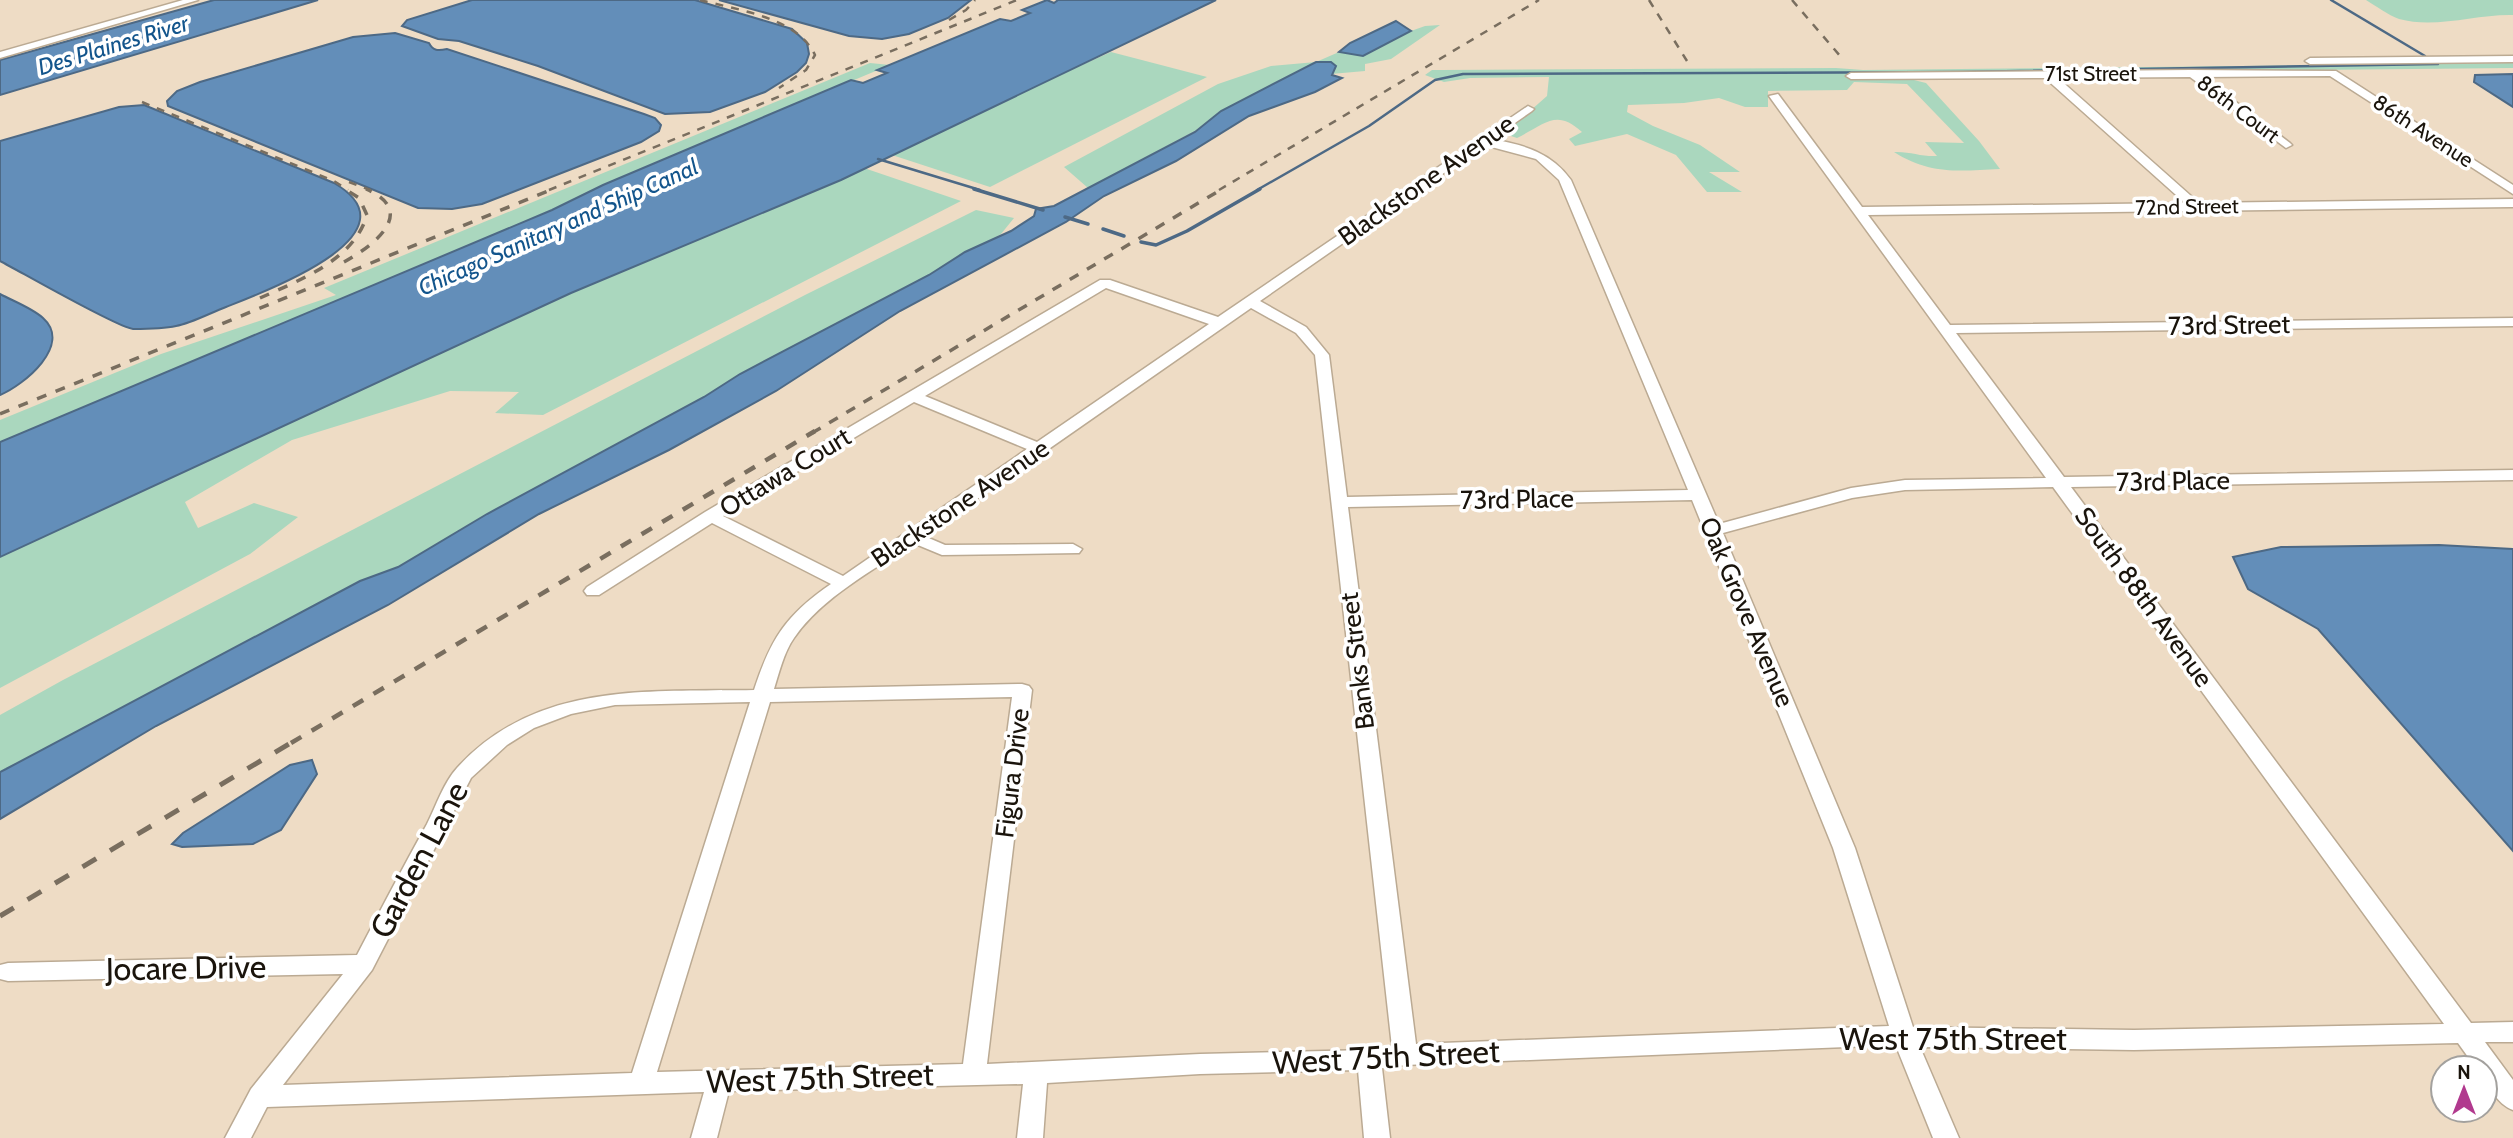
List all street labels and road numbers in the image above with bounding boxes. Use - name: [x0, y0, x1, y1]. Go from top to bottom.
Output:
- street label: 71st Street: [2045, 61, 2137, 86]
- street label: 86th Court: [2192, 70, 2284, 148]
- street label: 86th Avenue: [2368, 89, 2478, 172]
- street label: Blackstone Avenue: [1332, 107, 1520, 253]
- street label: 72nd Street: [2135, 193, 2239, 220]
- street label: 73rd Street: [2168, 308, 2291, 342]
- street label: Ottawa Court: [714, 420, 857, 524]
- street label: Blackstone Avenue: [865, 432, 1055, 574]
- street label: 73rd Place: [2116, 464, 2230, 498]
- street label: 73rd Place: [1460, 482, 1574, 516]
- street label: South 88th Avenue: [2068, 501, 2220, 693]
- street label: Oak Grove Avenue: [1693, 512, 1801, 712]
- street label: Banks Street: [1333, 591, 1381, 731]
- street label: Figura Drive: [988, 706, 1036, 840]
- street label: Garden Lane: [361, 775, 476, 945]
- street label: Jocare Drive: [105, 947, 266, 988]
- street label: West 75th Street: [1839, 1019, 2067, 1058]
- street label: West 75th Street: [1271, 1031, 1501, 1082]
- street label: West 75th Street: [706, 1054, 935, 1101]

